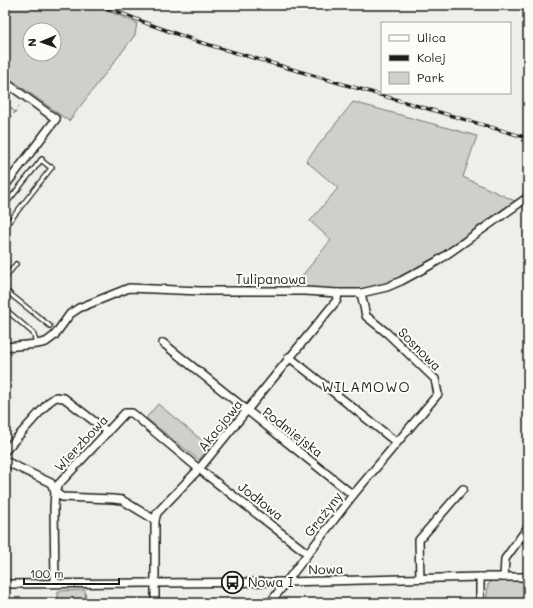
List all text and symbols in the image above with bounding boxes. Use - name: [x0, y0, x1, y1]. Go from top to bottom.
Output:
- north arrow: [22, 22, 62, 62]
- legend: [381, 22, 511, 94]
- text: Ulica: [417, 29, 446, 45]
- text: N: [24, 38, 39, 47]
- text: Kolej: [417, 49, 446, 65]
- text: Park: [417, 69, 444, 85]
- street label: Tulipanowa: [236, 270, 306, 287]
- street label: Sosnowa: [395, 323, 446, 374]
- district label: WILAMOWO: [321, 377, 411, 396]
- street label: Akacjowa: [194, 395, 246, 454]
- street label: Podmiejska: [260, 403, 327, 460]
- street label: Wierzbowa: [50, 411, 111, 475]
- street label: Jodłowa: [235, 478, 287, 524]
- street label: Grażyny: [300, 488, 346, 540]
- street label: Nowa: [308, 559, 344, 578]
- scale bar: [24, 560, 119, 586]
- text: 100 m: [30, 565, 64, 581]
- bus stop icon: Nowa I: [220, 569, 246, 595]
- place label: Nowa I: [248, 573, 294, 590]

